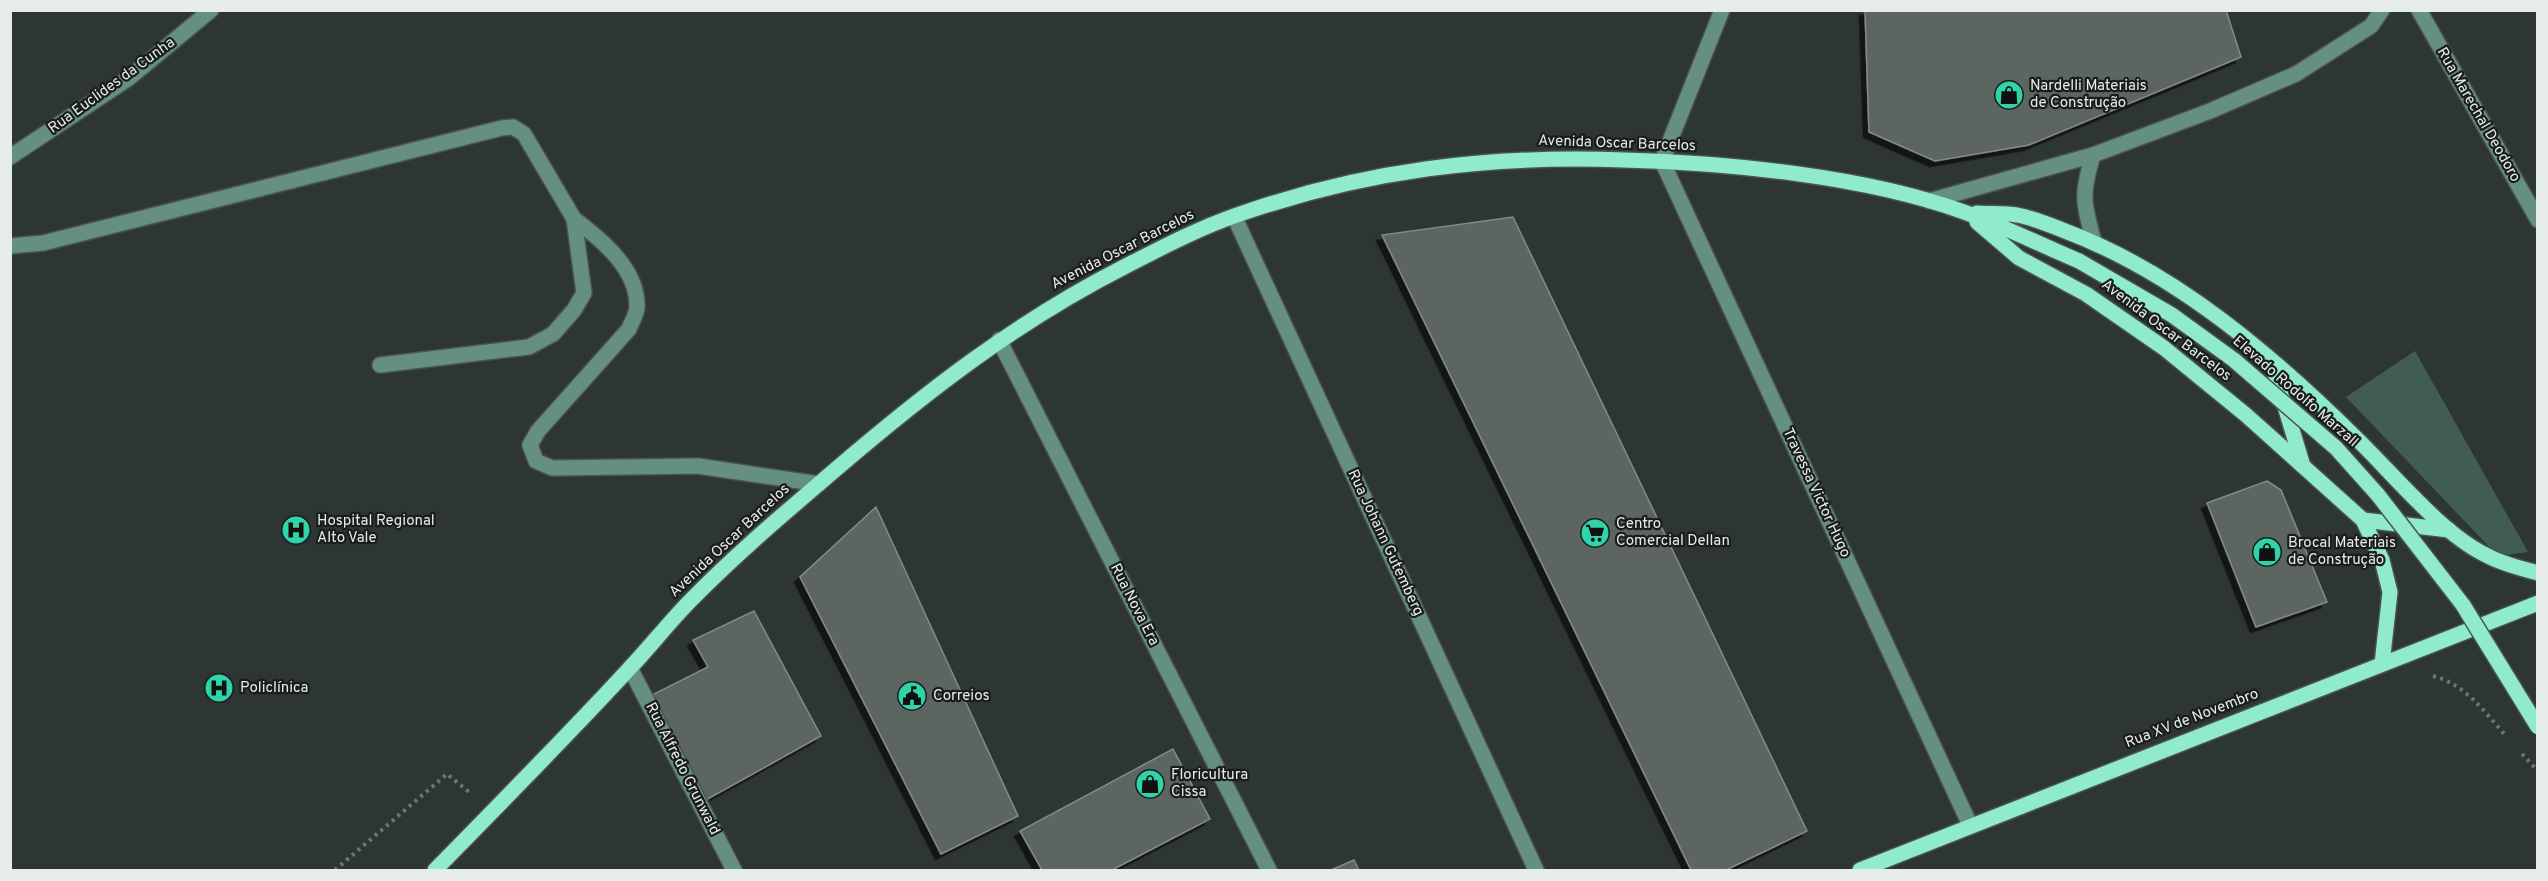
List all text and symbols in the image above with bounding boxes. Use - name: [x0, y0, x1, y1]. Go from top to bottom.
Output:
- street label: Rua Euclides da Cunha: [45, 34, 179, 138]
- street label: Rua Marechal Deodoro: [2432, 44, 2524, 186]
- place label: Nardelli Materiais de Construção: [2030, 77, 2147, 113]
- shop icon: Nardelli Materiais de Construção: [1993, 79, 2025, 111]
- street label: Avenida Oscar Barcelos: [1538, 132, 1696, 156]
- street label: Avenida Oscar Barcelos: [1048, 206, 1198, 294]
- street label: Avenida Oscar Barcelos: [2097, 276, 2235, 386]
- street label: Elevado Rodolfo Marzall: [2228, 332, 2362, 452]
- street label: Travessa Victor Hugo: [1778, 425, 1854, 561]
- street label: Rua Johann Gutemberg: [1343, 467, 1427, 619]
- street label: Avenida Oscar Barcelos: [666, 480, 794, 602]
- place label: Hospital Regional Alto Vale: [317, 512, 435, 548]
- hospital icon: Hospital Regional Alto Vale: [280, 514, 312, 546]
- place label: Centro Comercial Dellan: [1616, 515, 1730, 551]
- supermarket icon: Centro Comercial Dellan: [1579, 517, 1611, 549]
- place label: Brocal Materiais de Construção: [2288, 534, 2396, 570]
- shop icon: Brocal Materiais de Construção: [2251, 536, 2283, 568]
- street label: Rua Nova Era: [1105, 561, 1163, 649]
- hospital icon: Policlínica: [203, 672, 235, 704]
- place label: Policlínica: [240, 679, 308, 698]
- public building icon: Correios: [896, 680, 928, 712]
- street label: Rua XV de Novembro: [2123, 685, 2261, 753]
- place label: Correios: [933, 687, 989, 706]
- street label: Rua Alfredo Grunwald: [640, 700, 724, 838]
- place label: Floricultura Cissa: [1171, 766, 1248, 802]
- shop icon: Floricultura Cissa: [1134, 768, 1166, 800]

